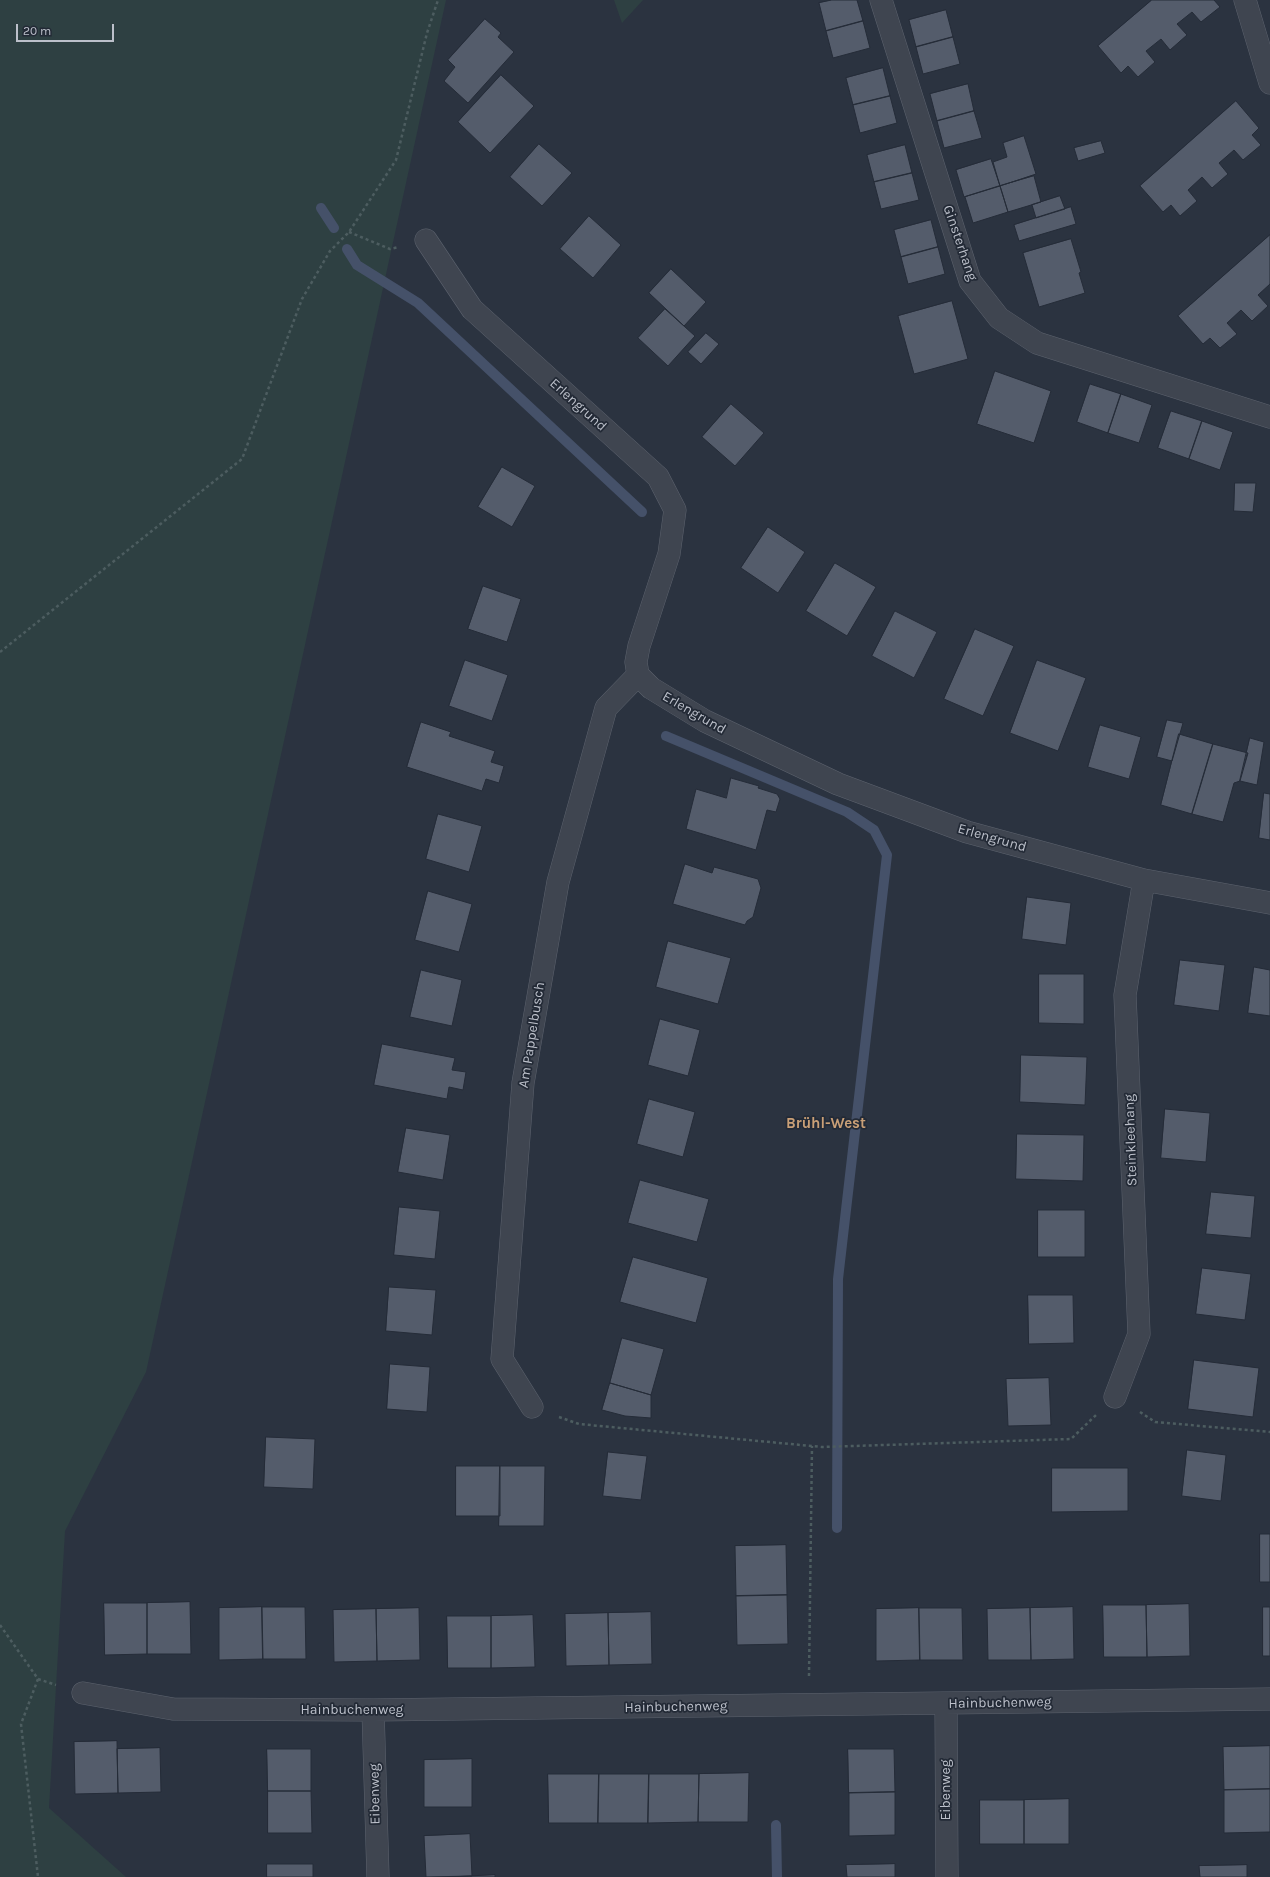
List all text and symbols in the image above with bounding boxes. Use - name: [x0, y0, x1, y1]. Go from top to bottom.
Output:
- scale bar: [18, 16, 116, 42]
- text: 20 m: [23, 24, 51, 38]
- street label: Ginsterhang: [939, 203, 981, 283]
- street label: Erlengrund: [546, 375, 610, 435]
- street label: Erlengrund: [659, 688, 729, 738]
- street label: Erlengrund: [956, 820, 1028, 856]
- street label: Am Pappelbusch: [515, 981, 549, 1089]
- street label: Steinkleehang: [1121, 1094, 1141, 1186]
- district label: Brühl-West: [786, 1115, 866, 1133]
- street label: Hainbuchenweg: [948, 1694, 1052, 1712]
- street label: Hainbuchenweg: [624, 1698, 728, 1716]
- street label: Hainbuchenweg: [300, 1702, 404, 1718]
- street label: Eibenweg: [938, 1759, 954, 1821]
- street label: Eibenweg: [366, 1763, 384, 1825]

